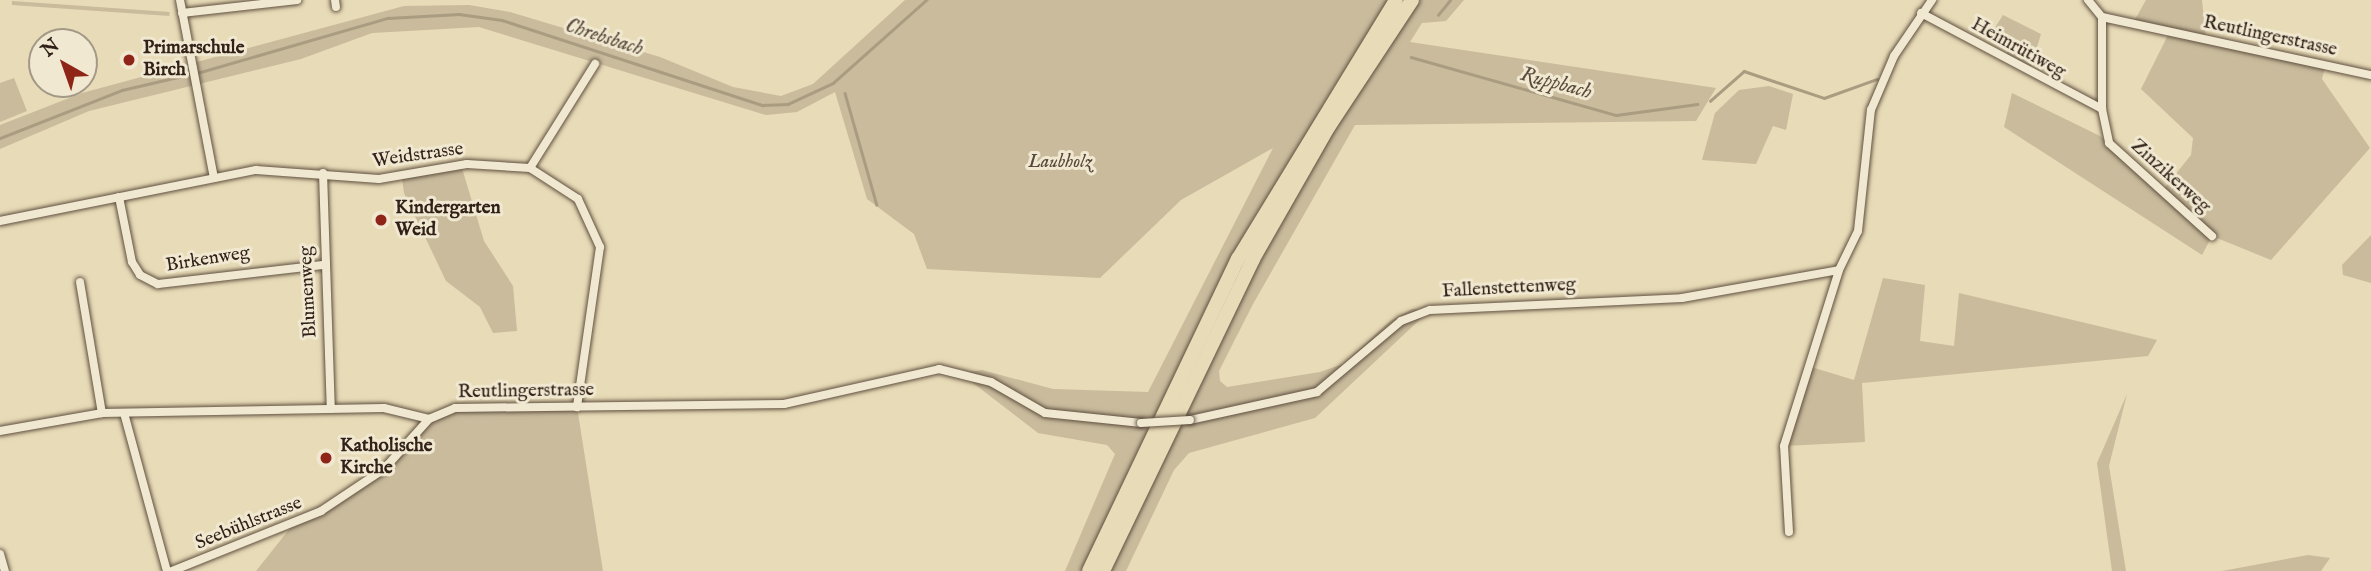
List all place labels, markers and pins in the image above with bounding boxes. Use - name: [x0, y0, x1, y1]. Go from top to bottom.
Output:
- place label: Primarschule Birch: [143, 38, 244, 82]
- marker: Primarschule Birch: [121, 52, 137, 68]
- place label: Kindergarten Weid: [395, 198, 501, 242]
- marker: Kindergarten Weid: [373, 212, 389, 228]
- place label: Katholische Kirche: [340, 436, 433, 480]
- marker: Katholische Kirche: [318, 450, 334, 466]

